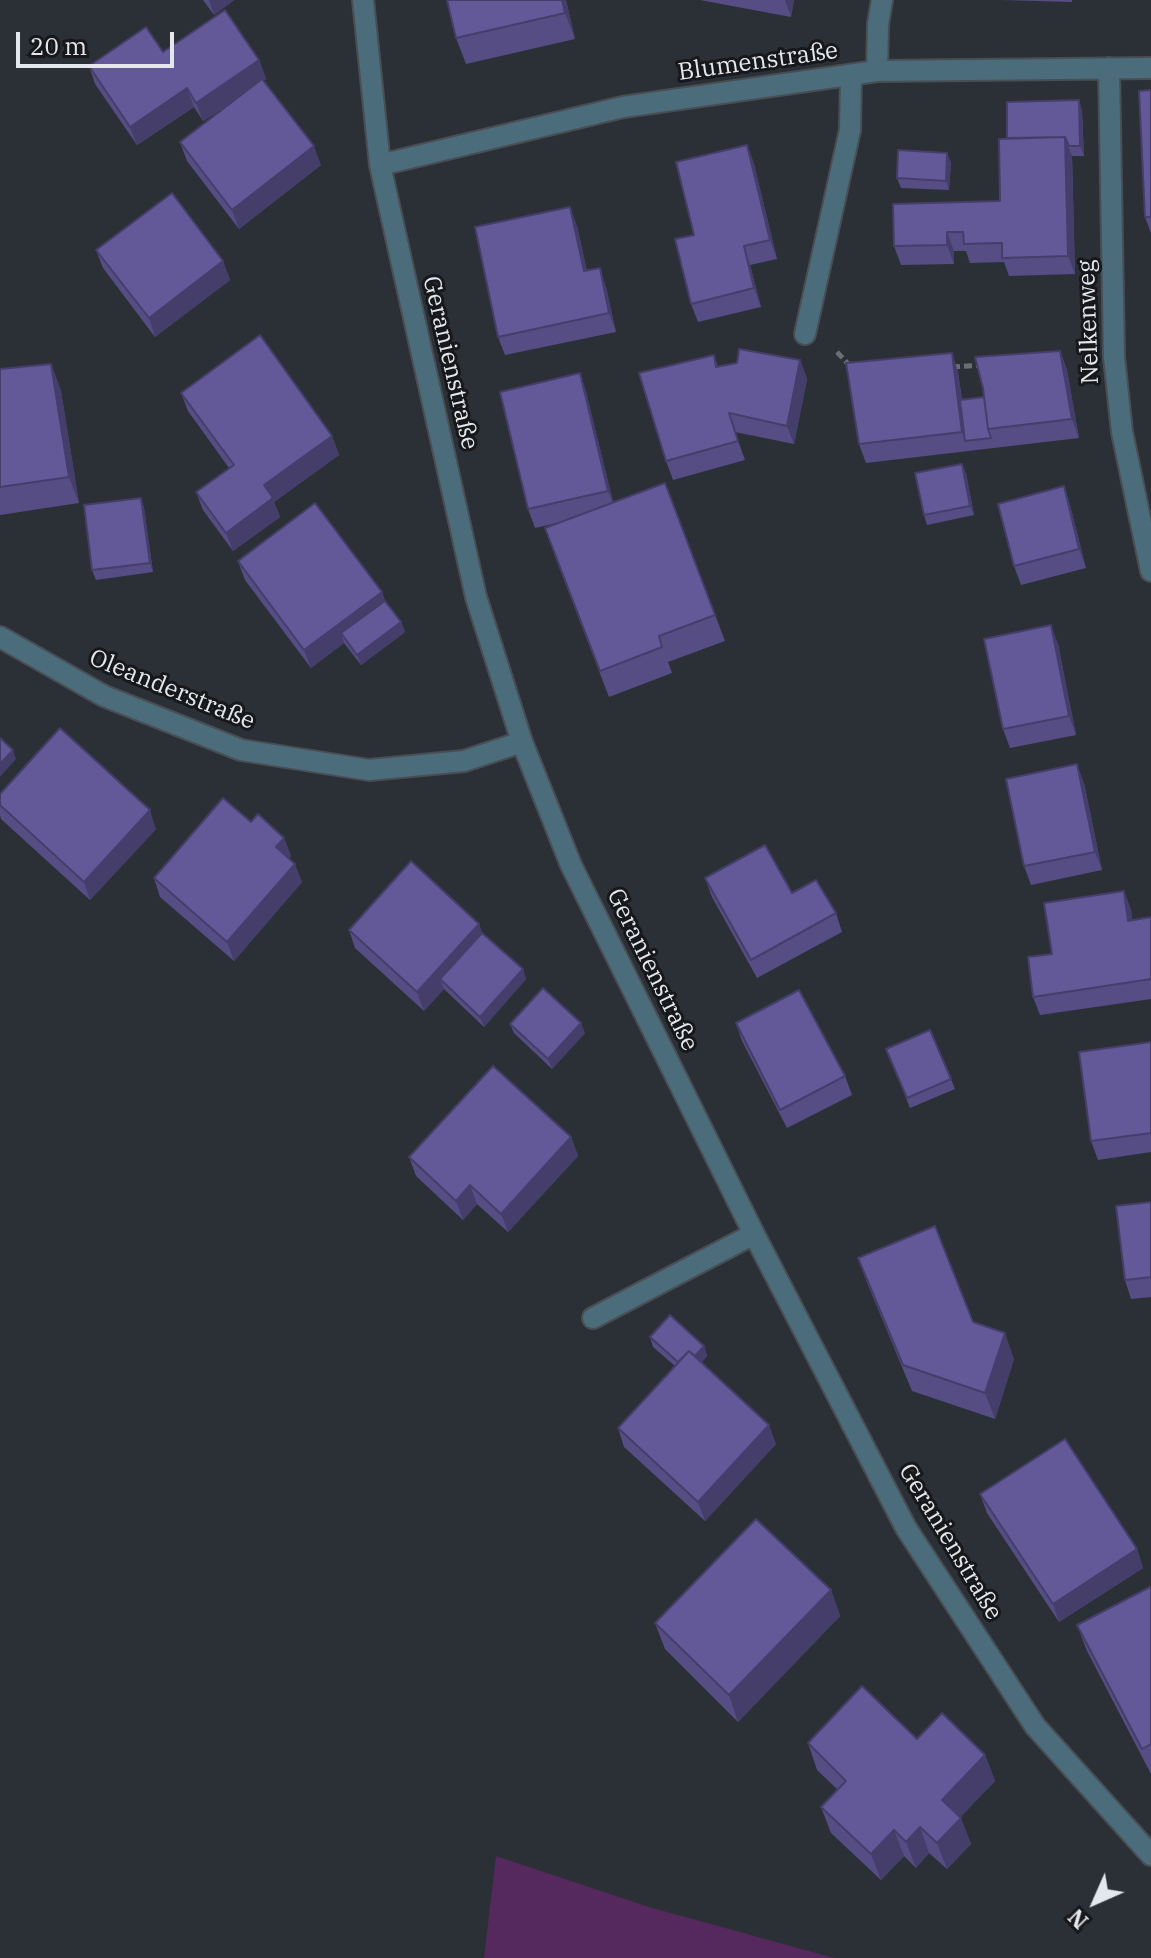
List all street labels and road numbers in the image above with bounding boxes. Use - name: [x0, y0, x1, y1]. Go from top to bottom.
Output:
- street label: Blumenstraße: [676, 37, 840, 87]
- street label: Nelkenweg: [1072, 259, 1106, 385]
- street label: Geranienstraße: [416, 274, 484, 452]
- street label: Oleanderstraße: [85, 644, 259, 736]
- street label: Geranienstraße: [600, 884, 704, 1056]
- street label: Geranienstraße: [892, 1459, 1008, 1625]

